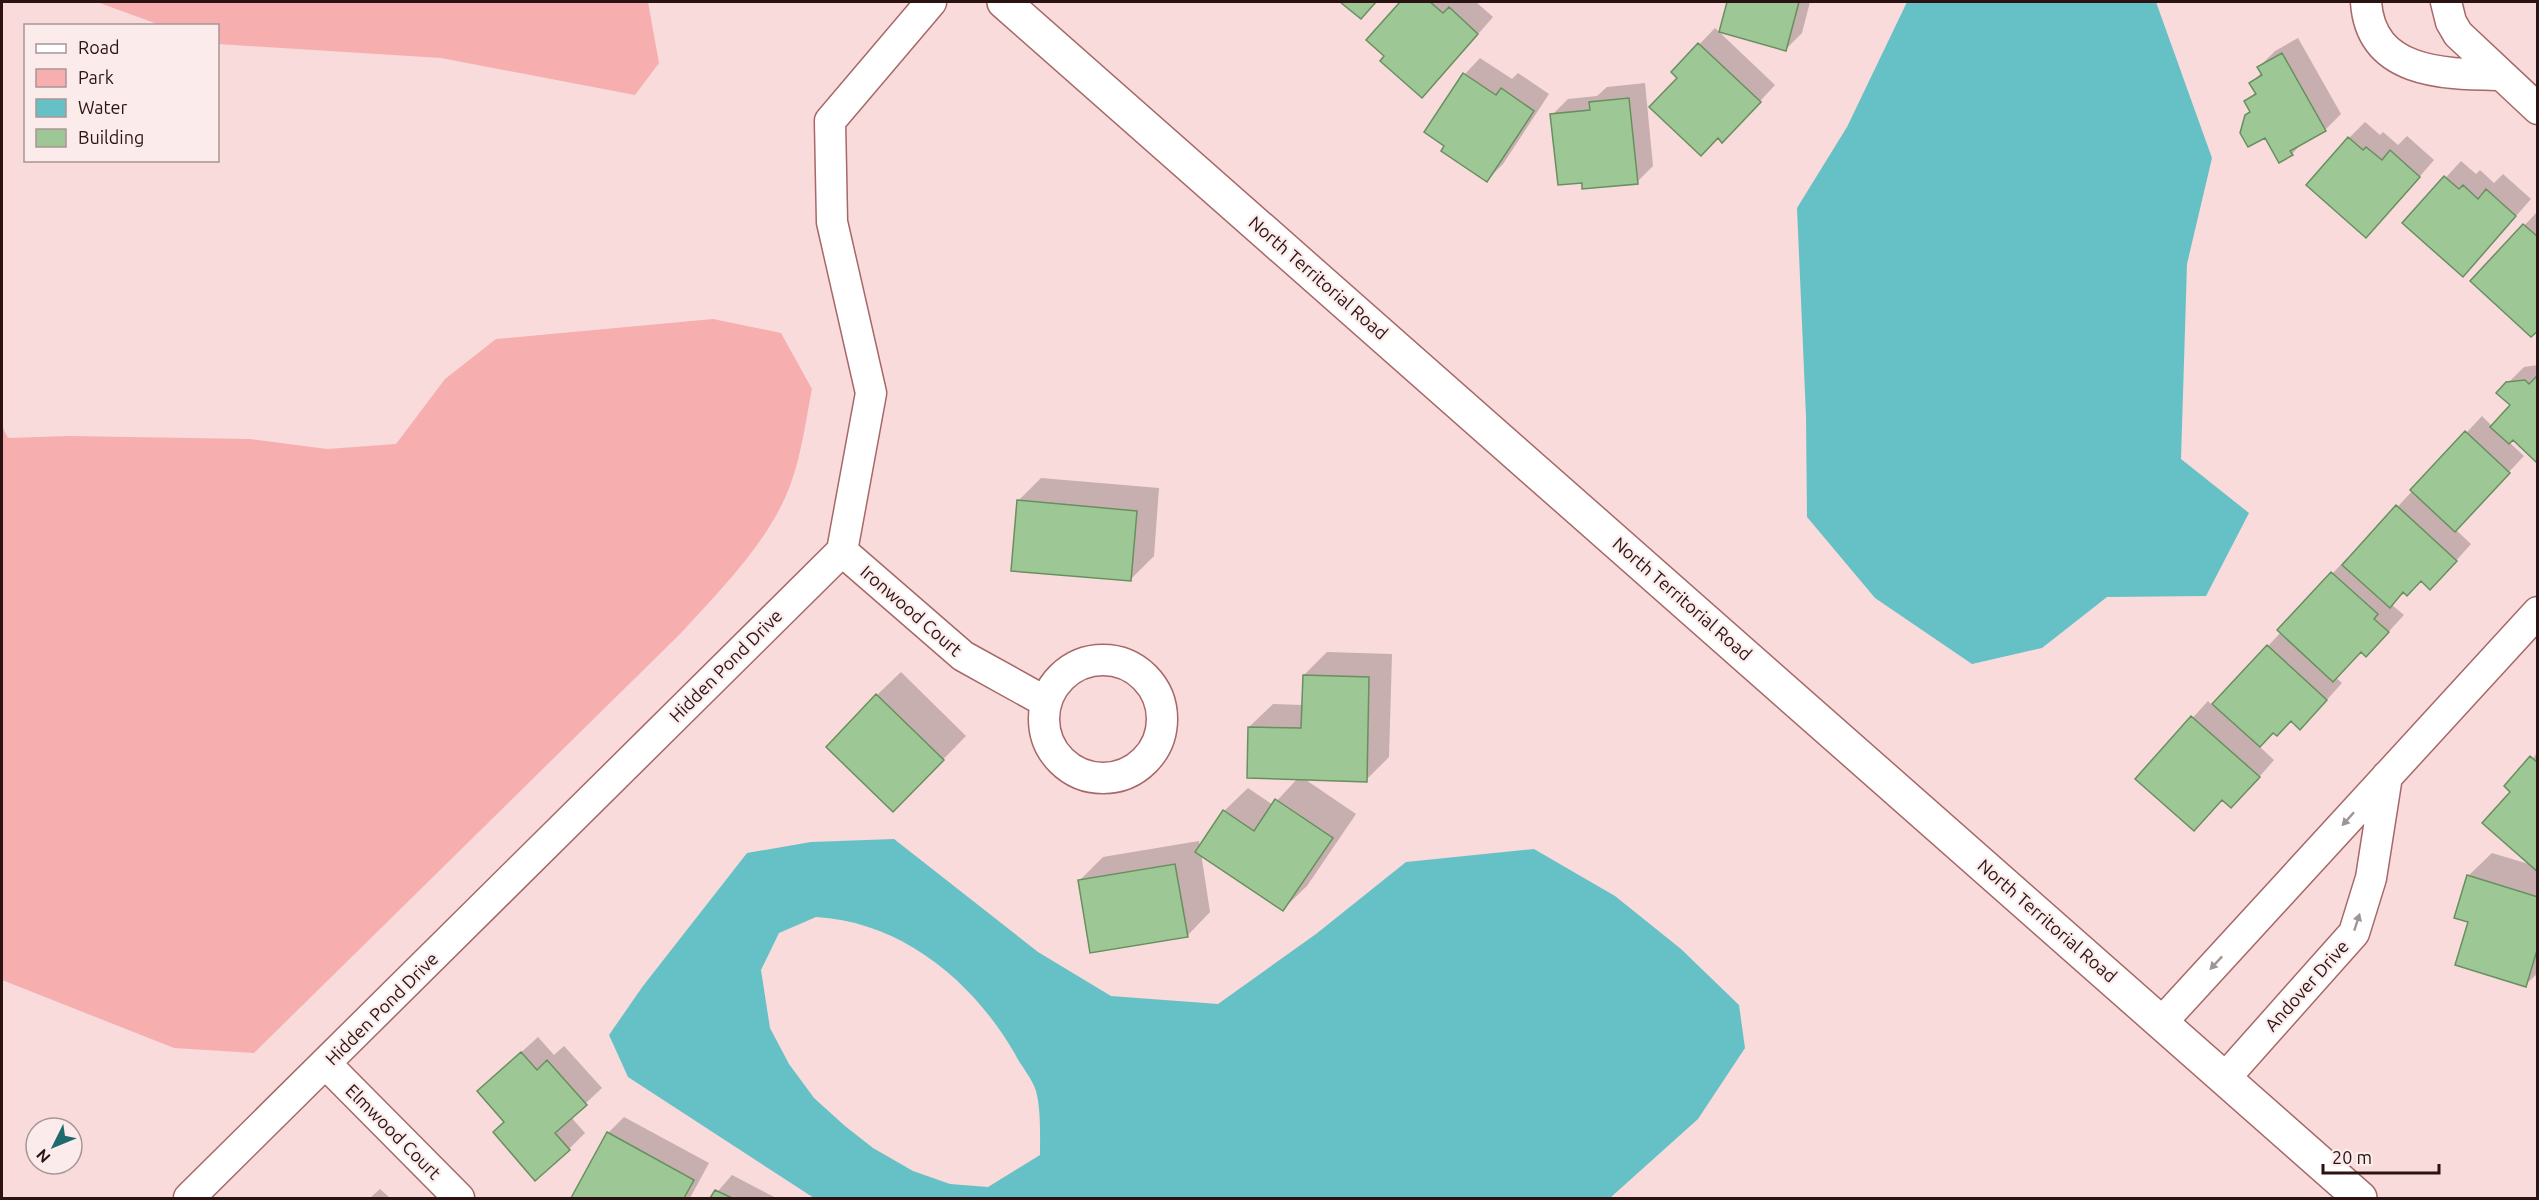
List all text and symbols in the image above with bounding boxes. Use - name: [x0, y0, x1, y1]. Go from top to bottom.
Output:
- legend: [24, 24, 219, 162]
- text: Road: [78, 37, 120, 57]
- text: Park: [78, 67, 114, 87]
- text: Water: [78, 97, 128, 117]
- text: Building: [78, 127, 144, 147]
- street label: North Territorial Road: [1245, 212, 1392, 343]
- street label: North Territorial Road: [1609, 533, 1756, 664]
- street label: Ironwood Court: [857, 561, 966, 660]
- street label: Hidden Pond Drive: [665, 605, 786, 726]
- one-way arrow: [2342, 811, 2355, 826]
- street label: North Territorial Road: [1974, 855, 2121, 986]
- one-way arrow: [2353, 913, 2363, 931]
- street label: Andover Drive: [2260, 936, 2352, 1035]
- street label: Hidden Pond Drive: [321, 948, 442, 1069]
- one-way arrow: [2209, 955, 2223, 970]
- street label: Elmwood Court: [342, 1080, 445, 1183]
- north arrow: [24, 1116, 84, 1176]
- scale bar: [2323, 1137, 2438, 1175]
- text: N: [32, 1146, 54, 1167]
- text: 20 m: [2332, 1147, 2372, 1167]

